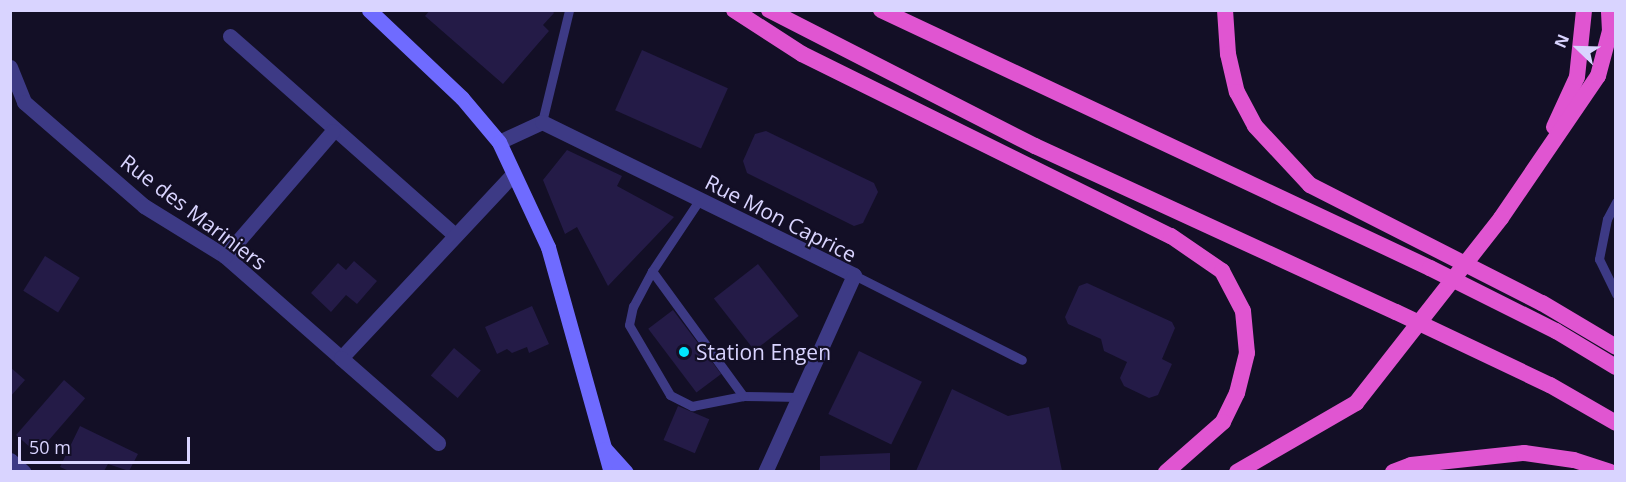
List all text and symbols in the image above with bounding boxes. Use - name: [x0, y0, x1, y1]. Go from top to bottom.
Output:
- north arrow: [1548, 18, 1608, 78]
- text: N: [1549, 31, 1574, 51]
- street label: Rue des Mariniers: [116, 149, 272, 275]
- street label: Rue Mon Caprice: [701, 169, 861, 267]
- place label: Station Engen: [696, 339, 831, 365]
- marker: Station Engen: [677, 345, 691, 359]
- scale bar: [21, 425, 194, 463]
- text: 50 m: [29, 435, 71, 459]

